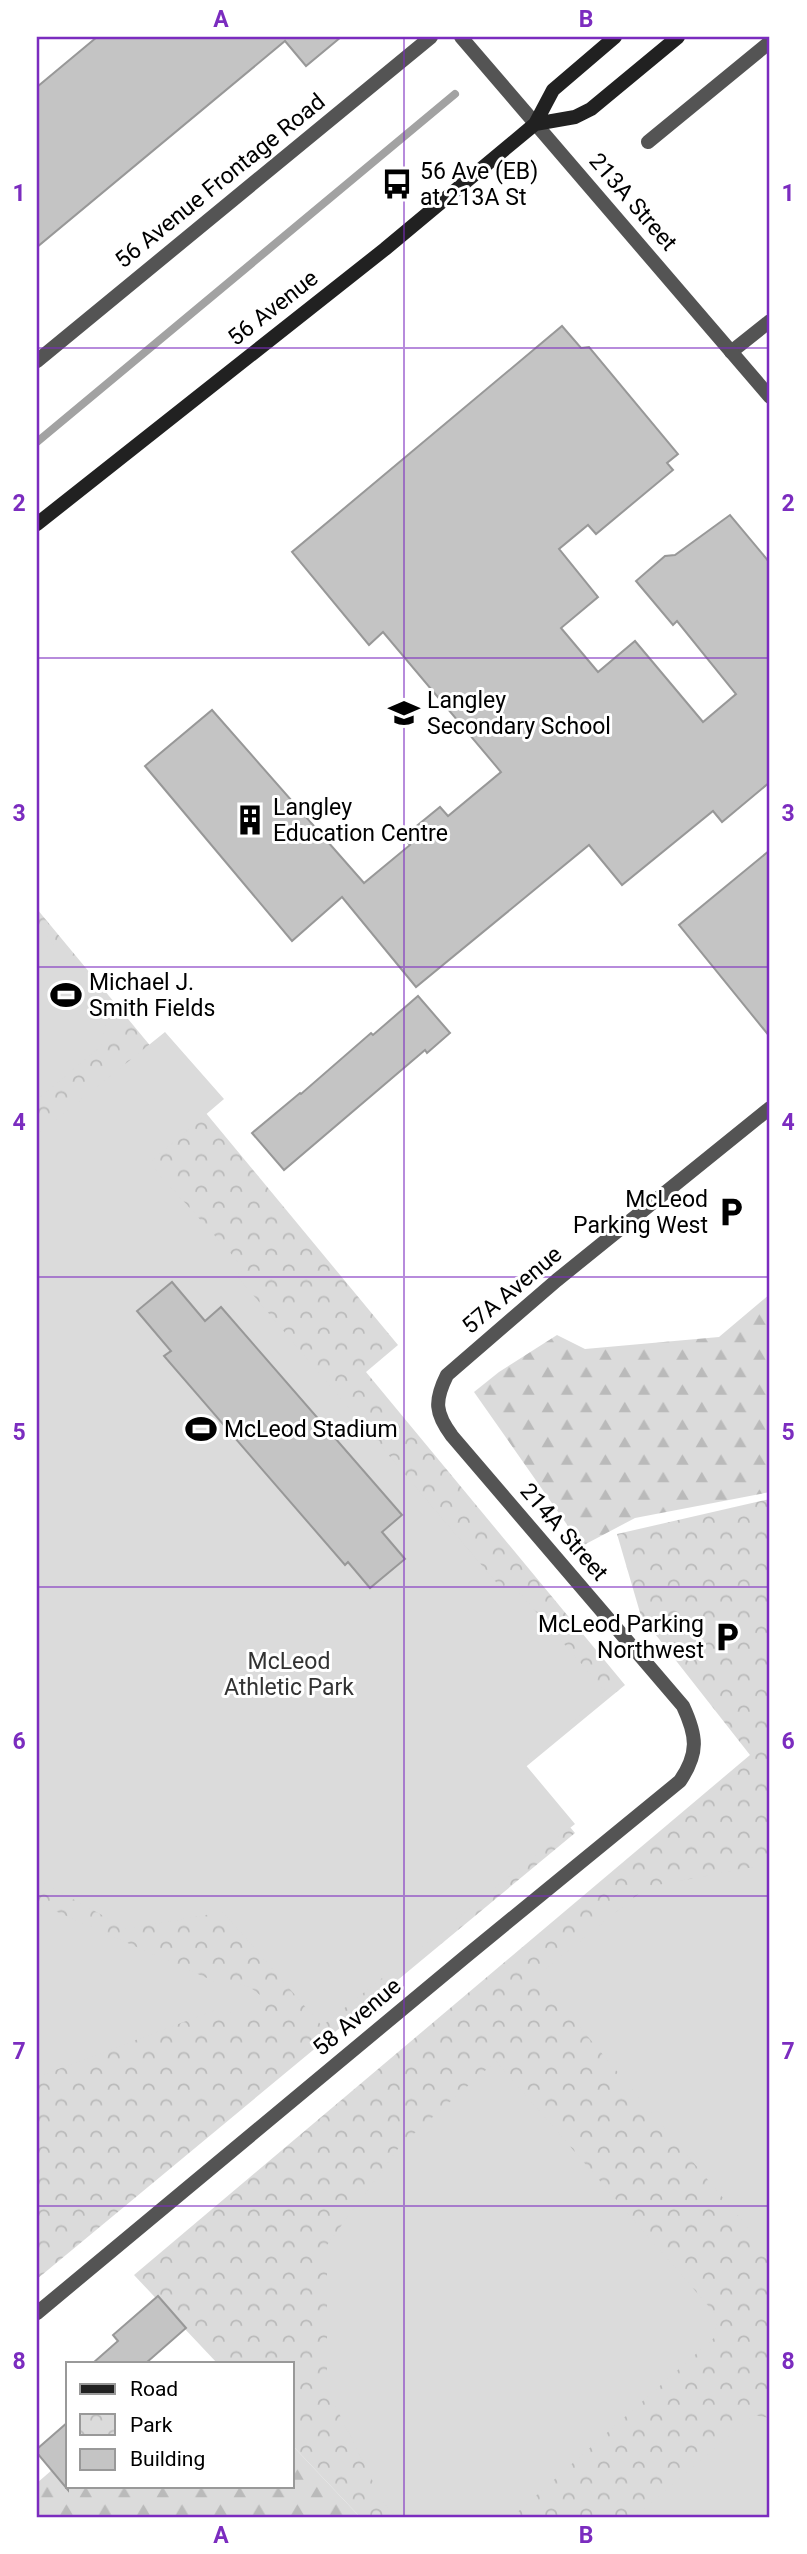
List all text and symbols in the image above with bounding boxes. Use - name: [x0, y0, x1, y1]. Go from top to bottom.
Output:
- text: A: [213, 6, 229, 33]
- text: B: [579, 6, 593, 33]
- street label: 56 Avenue Frontage Road: [110, 88, 330, 274]
- street label: 213A Street: [583, 148, 683, 256]
- place label: 56 Ave (EB) at 213A St: [420, 158, 538, 211]
- bus stop icon: 56 Ave (EB) at 213A St: [380, 167, 414, 201]
- text: 1: [12, 180, 26, 207]
- text: 1: [781, 180, 795, 207]
- street label: 56 Avenue: [223, 264, 323, 352]
- text: 2: [12, 490, 26, 517]
- text: 2: [781, 490, 795, 517]
- place label: Langley Secondary School: [427, 687, 611, 740]
- school or university icon: Langley Secondary School: [387, 696, 421, 730]
- place label: Langley Education Centre: [273, 794, 448, 847]
- text: 3: [12, 800, 26, 827]
- text: 3: [781, 800, 795, 827]
- building icon: Langley Education Centre: [233, 803, 267, 837]
- place label: Michael J. Smith Fields: [89, 969, 215, 1022]
- sports icon: Michael J. Smith Fields: [49, 978, 83, 1012]
- text: 4: [12, 1109, 26, 1136]
- text: 4: [781, 1109, 795, 1136]
- place label: McLeod Parking West: [573, 1186, 708, 1239]
- parking icon: McLeod Parking West: [714, 1195, 748, 1229]
- street label: 57A Avenue: [457, 1241, 567, 1339]
- sports icon: McLeod Stadium: [184, 1412, 218, 1446]
- place label: McLeod Stadium: [224, 1416, 398, 1443]
- text: 5: [12, 1419, 26, 1446]
- text: 5: [781, 1419, 795, 1446]
- street label: 214A Street: [514, 1478, 614, 1586]
- place label: McLeod Parking Northwest: [538, 1611, 704, 1664]
- parking icon: McLeod Parking Northwest: [710, 1620, 744, 1654]
- park label: McLeod Athletic Park: [224, 1648, 354, 1701]
- text: 6: [12, 1728, 26, 1755]
- text: 6: [781, 1728, 795, 1755]
- street label: 58 Avenue: [307, 1972, 407, 2062]
- text: 7: [12, 2038, 26, 2065]
- text: 7: [781, 2038, 795, 2065]
- text: 8: [12, 2348, 26, 2375]
- text: 8: [781, 2348, 795, 2375]
- legend: [66, 2362, 294, 2488]
- text: Road: [130, 2377, 178, 2401]
- text: Park: [130, 2413, 173, 2437]
- text: Building: [130, 2447, 205, 2471]
- text: A: [213, 2522, 229, 2549]
- text: B: [579, 2522, 593, 2549]

